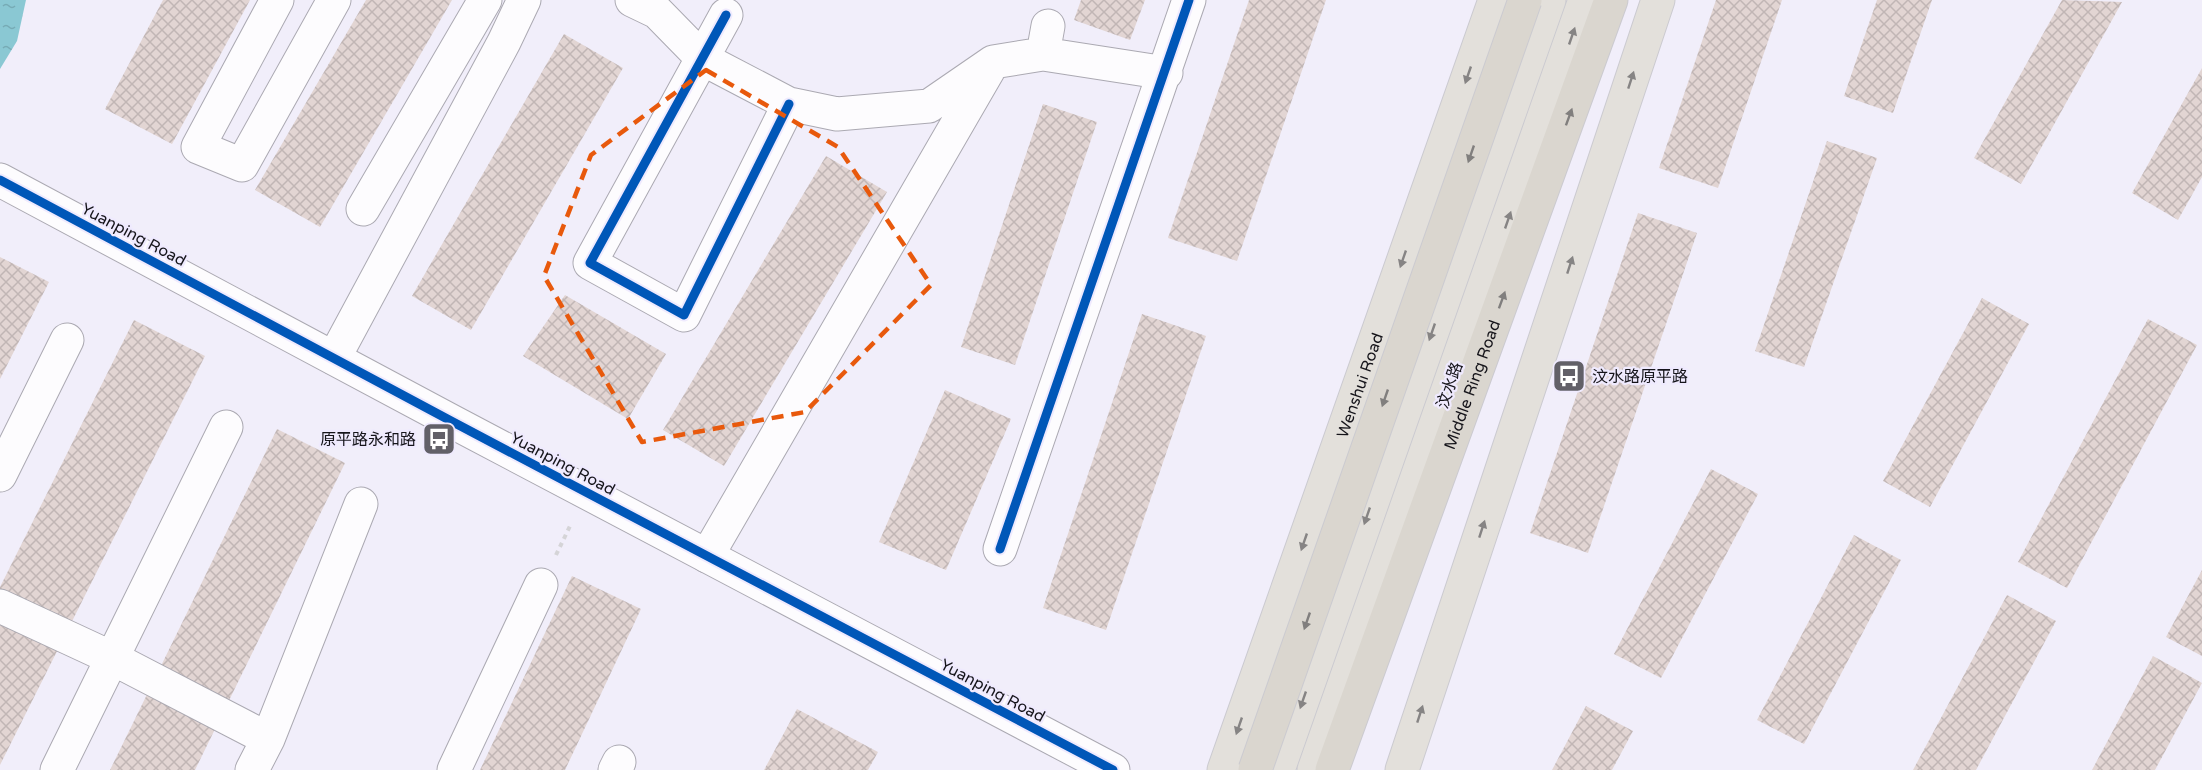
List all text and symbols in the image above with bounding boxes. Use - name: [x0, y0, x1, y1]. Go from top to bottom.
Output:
- one-way arrow: [1568, 27, 1578, 45]
- one-way arrow: [1463, 66, 1473, 84]
- one-way arrow: [1627, 71, 1637, 89]
- one-way arrow: [1564, 108, 1574, 126]
- one-way arrow: [1465, 145, 1475, 163]
- street label: Yuanping Road: [78, 199, 189, 271]
- one-way arrow: [1503, 211, 1513, 229]
- one-way arrow: [1398, 250, 1408, 268]
- one-way arrow: [1566, 256, 1575, 274]
- one-way arrow: [1498, 291, 1508, 309]
- street label: Middle Ring Road: [1440, 317, 1505, 452]
- one-way arrow: [1427, 324, 1437, 342]
- street label: Wenshui Road: [1333, 330, 1388, 441]
- bus stop icon: 汶水路原平路: [1551, 358, 1587, 394]
- street label: 汶水路: [1433, 359, 1467, 411]
- place label: 汶水路原平路: [1592, 367, 1688, 387]
- one-way arrow: [1380, 389, 1390, 407]
- bus stop icon: 原平路永和路: [421, 421, 457, 457]
- street label: Yuanping Road: [507, 428, 618, 500]
- place label: 原平路永和路: [320, 430, 416, 450]
- one-way arrow: [1362, 508, 1372, 526]
- one-way arrow: [1478, 520, 1487, 538]
- one-way arrow: [1298, 533, 1308, 551]
- one-way arrow: [1302, 613, 1311, 631]
- street label: Yuanping Road: [937, 655, 1048, 727]
- one-way arrow: [1297, 691, 1307, 709]
- one-way arrow: [1416, 705, 1426, 723]
- one-way arrow: [1234, 717, 1244, 735]

